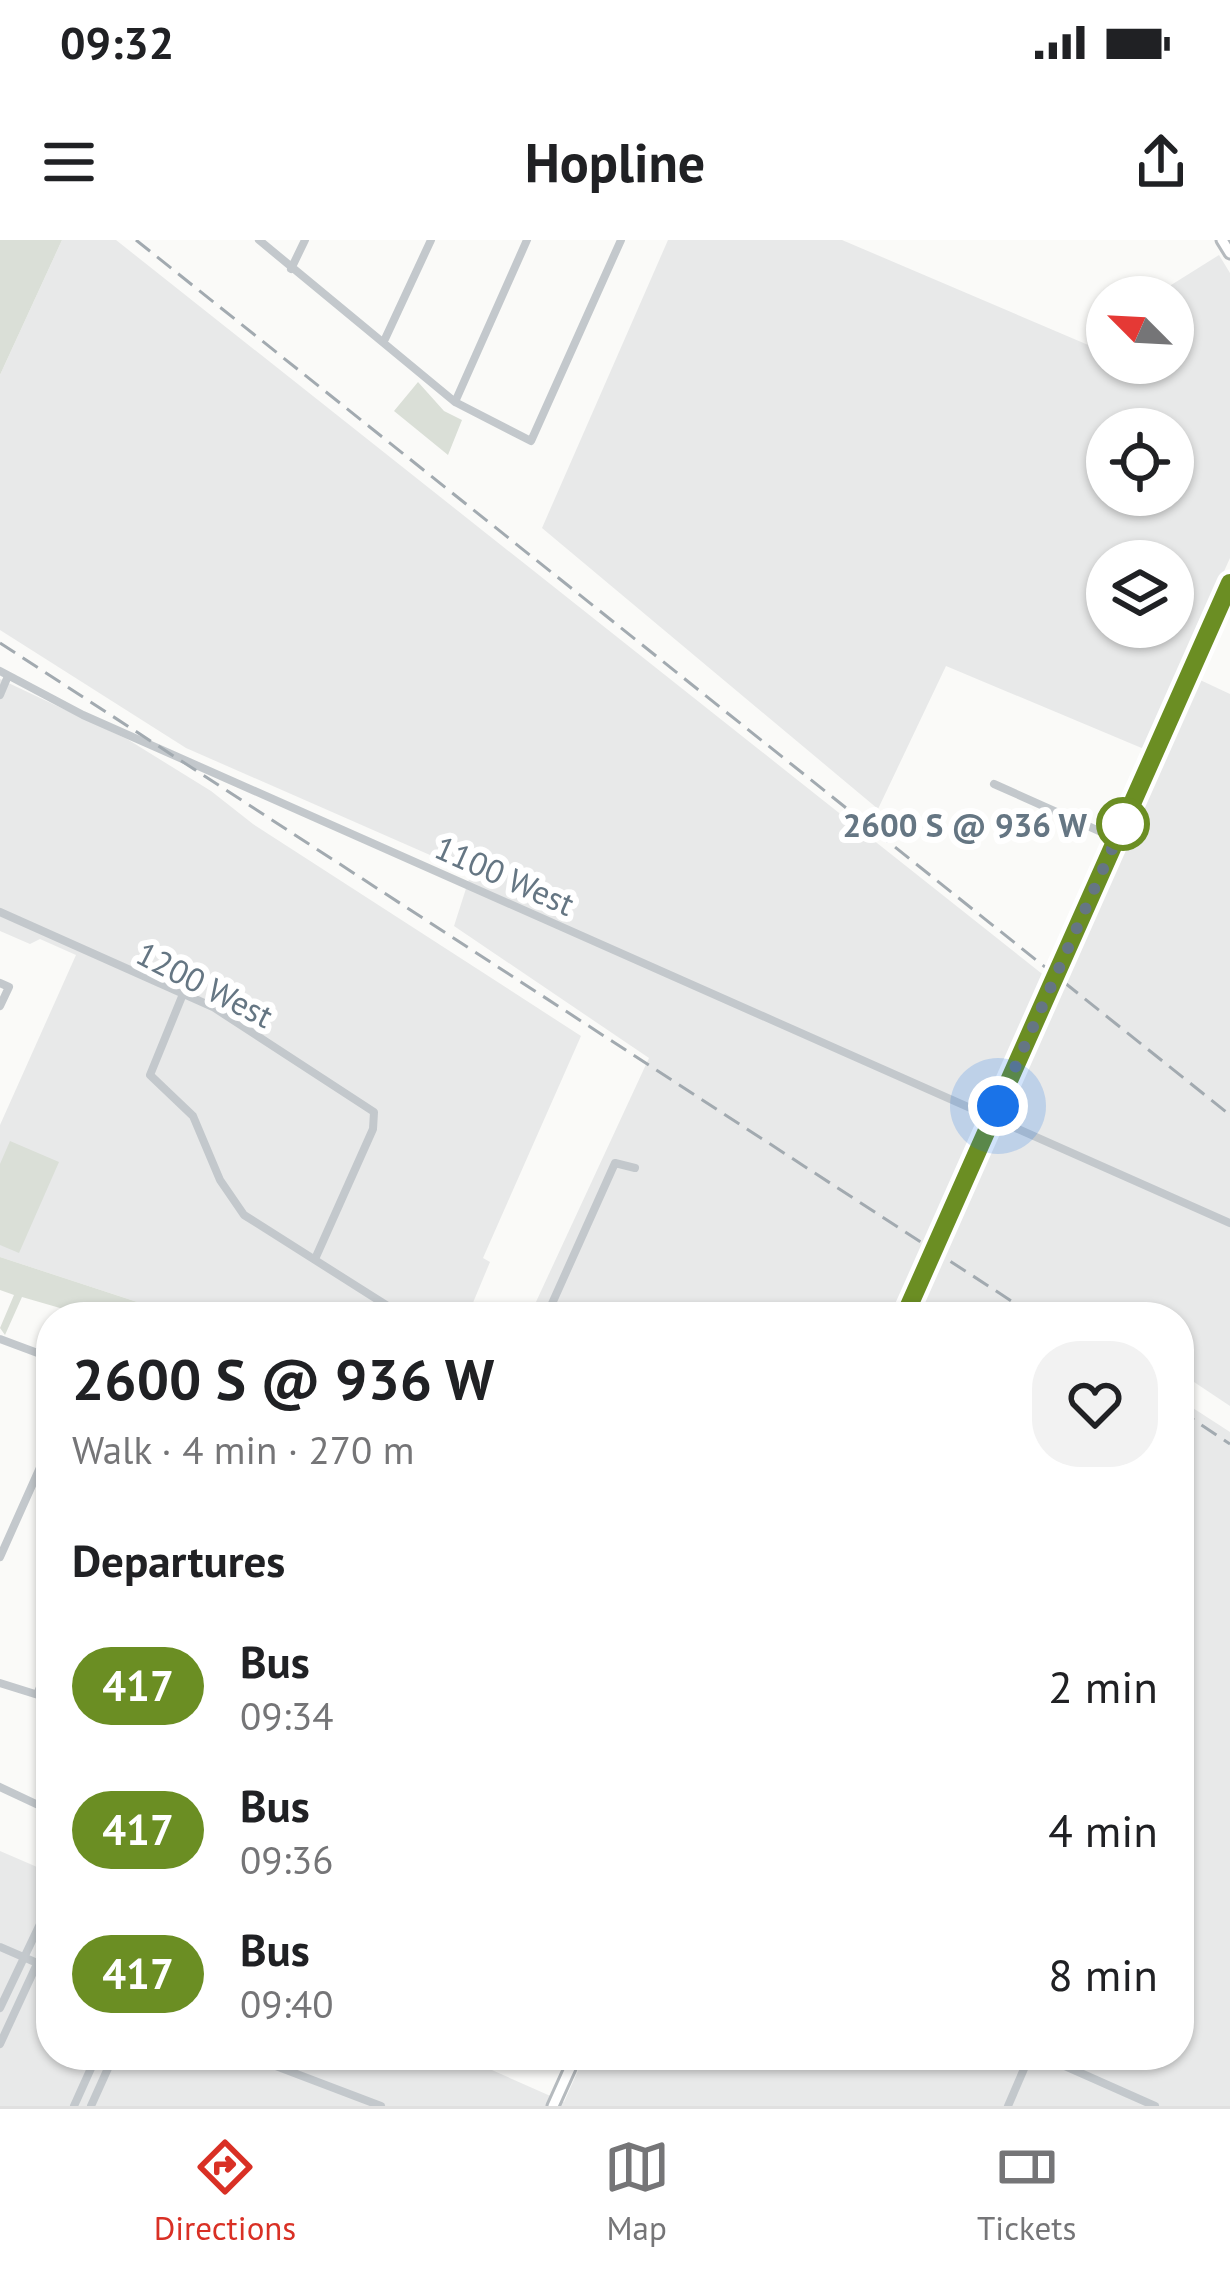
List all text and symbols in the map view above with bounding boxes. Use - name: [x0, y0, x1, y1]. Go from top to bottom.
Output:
- text: 09:32: [60, 13, 174, 71]
- text: Hopline: [525, 127, 705, 197]
- icon: menu: [36, 129, 102, 195]
- icon: share: [1128, 129, 1194, 195]
- north arrow: [1086, 276, 1194, 384]
- map controls: [1086, 276, 1194, 648]
- button: locate: [1086, 408, 1194, 516]
- button: layers: [1086, 540, 1194, 648]
- marker: 2600 S @ 936 W: [1098, 799, 1148, 849]
- place label: 2600 S @ 936 W: [843, 803, 1088, 846]
- street label: 1100 West: [429, 825, 581, 925]
- street label: 1200 West: [129, 931, 281, 1037]
- your location: [968, 1076, 1028, 1136]
- button: heart: [1032, 1341, 1158, 1467]
- text: 2600 S @ 936 W: [72, 1342, 494, 1416]
- text: Walk · 4 min · 270 m: [72, 1424, 414, 1475]
- text: Departures: [72, 1531, 285, 1589]
- text: Bus: [240, 1632, 310, 1690]
- text: 2 min: [1048, 1657, 1158, 1715]
- text: 417: [102, 1658, 174, 1713]
- text: 09:34: [240, 1690, 334, 1741]
- text: Bus: [240, 1776, 310, 1834]
- text: 4 min: [1048, 1801, 1158, 1859]
- text: 417: [102, 1802, 174, 1857]
- text: 09:36: [240, 1834, 334, 1885]
- text: Bus: [240, 1920, 310, 1978]
- text: 8 min: [1048, 1945, 1158, 2003]
- text: 417: [102, 1946, 174, 2001]
- text: 09:40: [240, 1978, 334, 2029]
- tab: Directions: [154, 2134, 296, 2249]
- tab: Map: [604, 2134, 670, 2249]
- tab: Tickets: [977, 2134, 1076, 2249]

